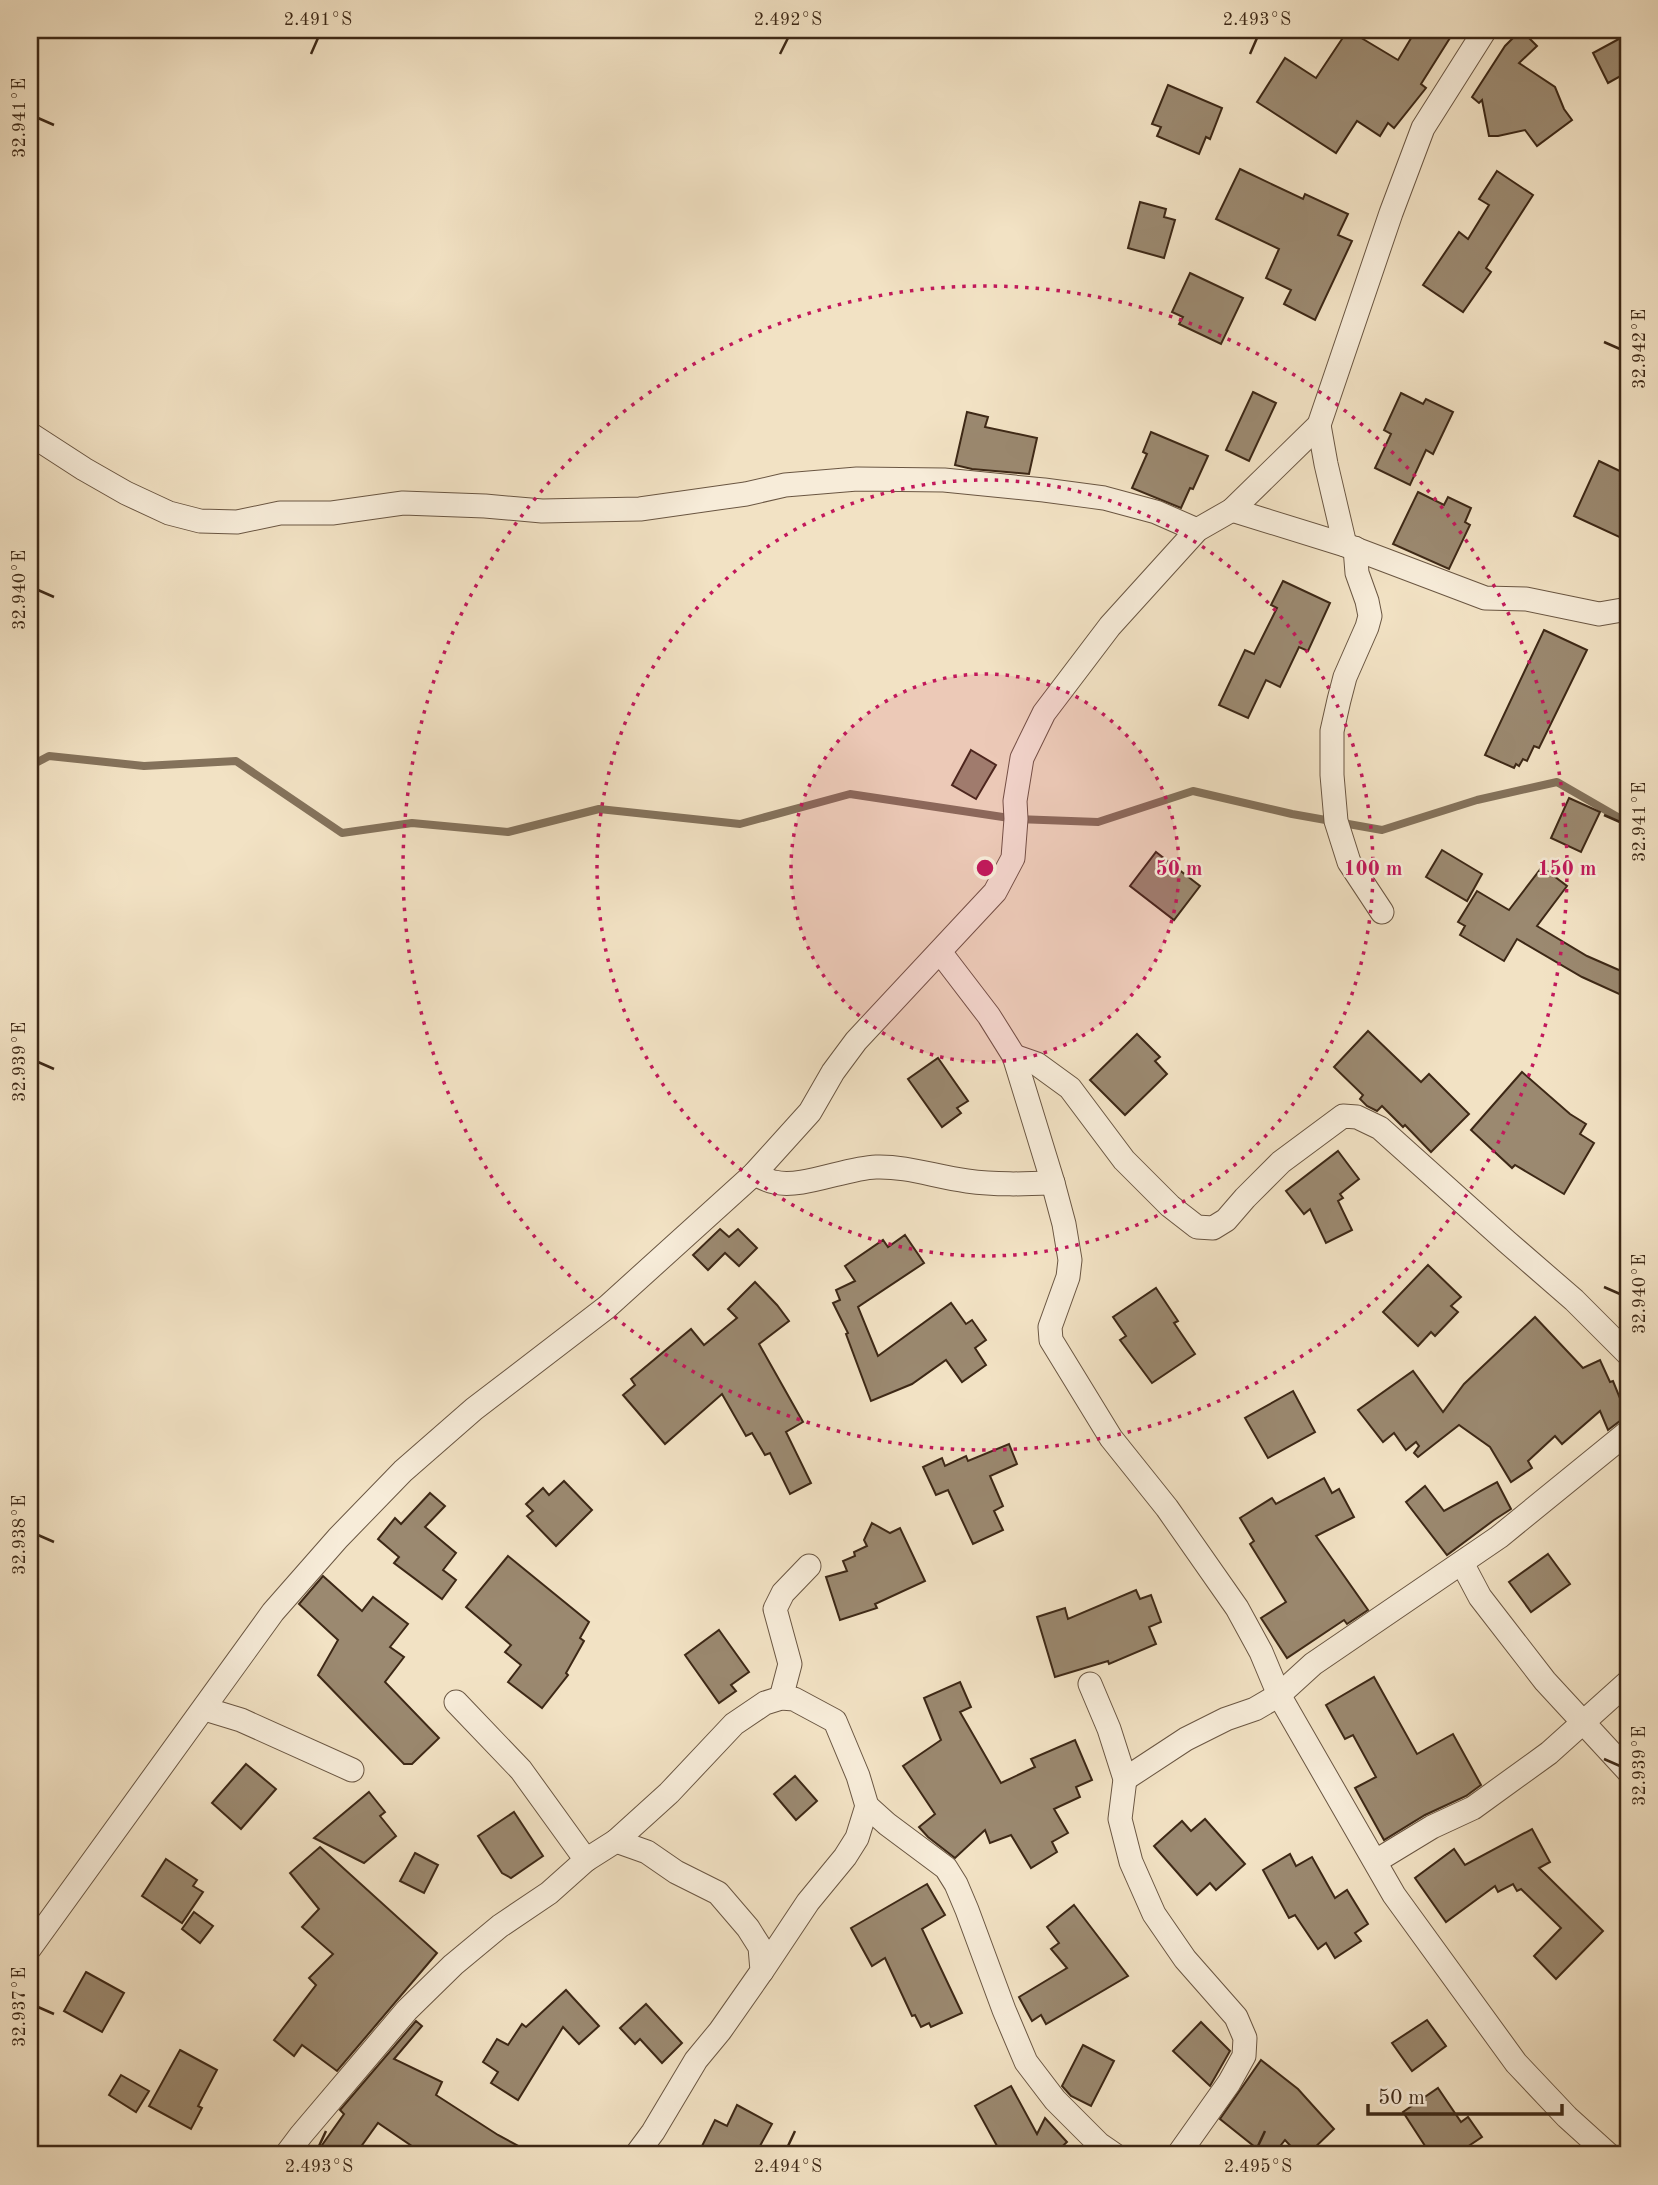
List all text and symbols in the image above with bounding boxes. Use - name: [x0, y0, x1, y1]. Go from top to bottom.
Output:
- text: 2.491°S: [284, 11, 352, 29]
- text: 2.492°S: [754, 11, 822, 29]
- text: 2.493°S: [1223, 11, 1291, 29]
- text: 32.941°E: [11, 78, 29, 158]
- text: 32.942°E: [1631, 309, 1649, 389]
- text: 32.940°E: [11, 550, 29, 630]
- text: 32.941°E: [1631, 782, 1649, 862]
- centre of rings: [973, 856, 997, 880]
- text: 50 m: [1155, 859, 1203, 880]
- text: 100 m: [1343, 859, 1403, 880]
- text: 150 m: [1537, 859, 1597, 880]
- text: 32.939°E: [11, 1022, 29, 1102]
- text: 32.940°E: [1631, 1254, 1649, 1334]
- text: 32.938°E: [11, 1495, 29, 1575]
- text: 32.939°E: [1631, 1726, 1649, 1806]
- text: 32.937°E: [11, 1967, 29, 2047]
- scale bar: [1368, 2073, 1562, 2117]
- text: 50 m: [1378, 2088, 1425, 2109]
- text: 2.493°S: [285, 2158, 353, 2176]
- text: 2.494°S: [754, 2158, 822, 2176]
- text: 2.495°S: [1224, 2158, 1292, 2176]

